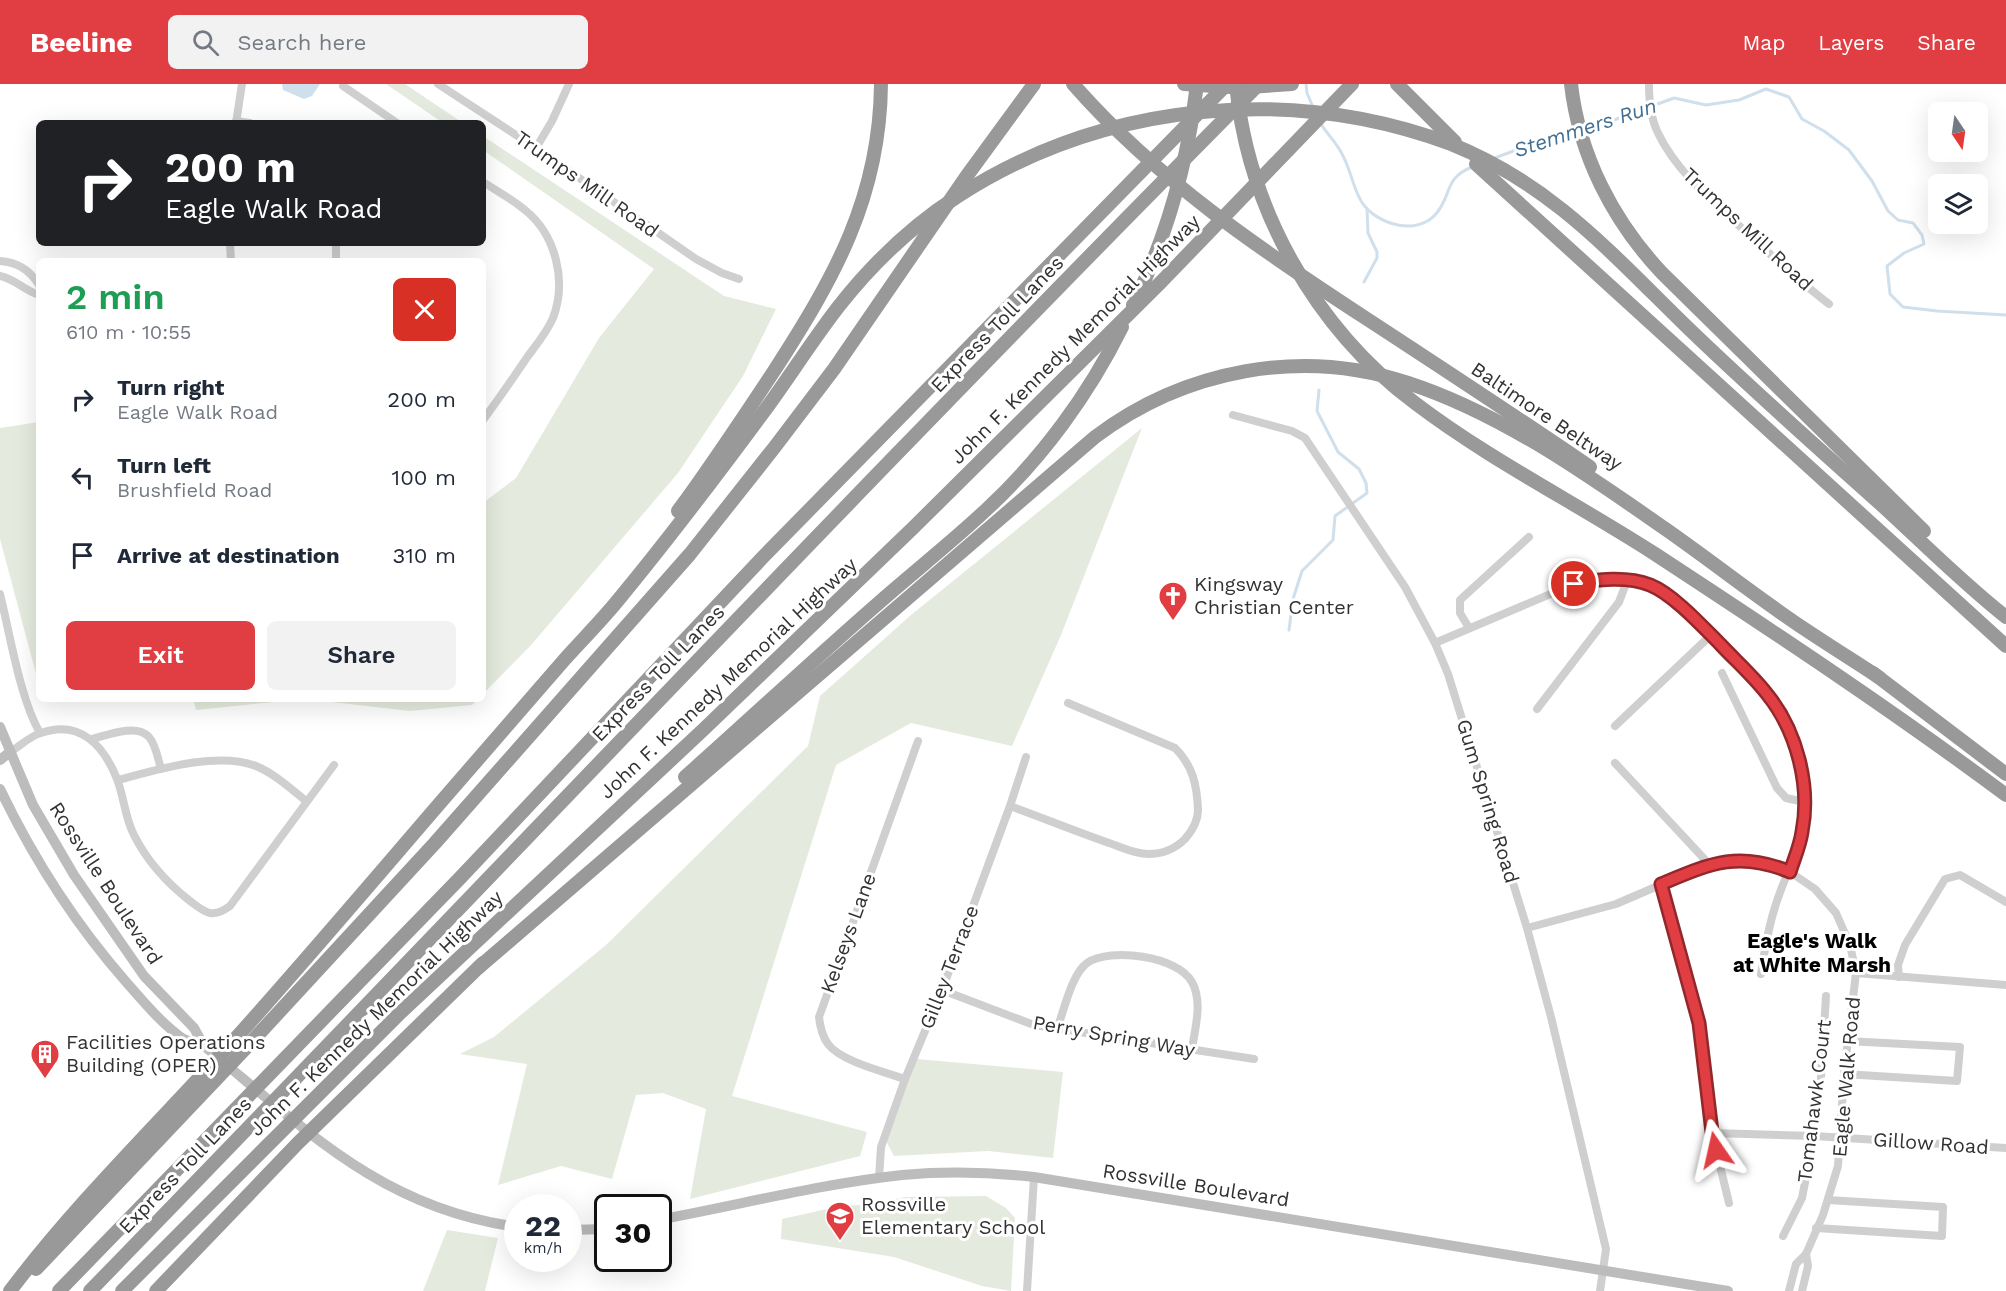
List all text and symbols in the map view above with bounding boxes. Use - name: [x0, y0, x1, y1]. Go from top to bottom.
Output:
- search box: [168, 15, 588, 69]
- text: Beeline: [30, 26, 132, 59]
- icon: search: [189, 26, 222, 59]
- text: Search here: [237, 30, 366, 55]
- text: Map: [1742, 30, 1785, 55]
- text: Layers: [1818, 30, 1884, 55]
- text: Share: [1917, 30, 1976, 55]
- water label: Stemmers Run: [1510, 93, 1659, 162]
- north arrow: [1928, 102, 1988, 162]
- map controls: [1928, 102, 1988, 234]
- street label: Trumps Mill Road: [511, 125, 663, 243]
- text: 200 m: [165, 143, 296, 192]
- icon: right: [66, 144, 144, 222]
- street label: Trumps Mill Road: [1678, 162, 1818, 296]
- button: layers: [1928, 174, 1988, 234]
- text: Eagle Walk Road: [165, 193, 383, 225]
- street label: John F. Kennedy Memorial Highway: [945, 209, 1205, 469]
- street label: Express Toll Lanes: [926, 251, 1068, 397]
- text: 2 min: [66, 276, 165, 318]
- button: close: [393, 278, 456, 341]
- text: 610 m · 10:55: [66, 320, 191, 344]
- street label: Baltimore Beltway: [1467, 356, 1628, 476]
- text: Turn right: [117, 375, 224, 400]
- icon: right: [66, 383, 99, 416]
- text: 200 m: [387, 387, 456, 412]
- text: Eagle Walk Road: [117, 400, 278, 424]
- text: Turn left: [117, 453, 211, 478]
- icon: left: [66, 461, 99, 494]
- text: 100 m: [392, 465, 456, 490]
- text: Brushfield Road: [117, 478, 272, 502]
- icon: arrive: [66, 539, 99, 572]
- text: Arrive at destination: [117, 543, 340, 568]
- text: 310 m: [392, 543, 456, 568]
- street label: John F. Kennedy Memorial Highway: [594, 552, 862, 804]
- pin: [1548, 558, 1599, 609]
- icon: arrive: [1557, 567, 1590, 600]
- place label: Kingsway Christian Center: [1194, 572, 1354, 619]
- church icon: Kingsway Christian Center: [1157, 580, 1189, 622]
- street label: Express Toll Lanes: [587, 600, 729, 746]
- button: Exit: [66, 621, 255, 690]
- button: Share: [267, 621, 456, 690]
- street label: Gum Spring Road: [1452, 716, 1524, 886]
- street label: Rossville Boulevard: [45, 797, 167, 969]
- street label: Kelseys Lane: [815, 870, 881, 996]
- street label: John F. Kennedy Memorial Highway: [244, 885, 508, 1141]
- street label: Gilley Terrace: [914, 902, 984, 1032]
- district label: Eagle's Walk at White Marsh: [1733, 928, 1891, 977]
- street label: Eagle Walk Road: [1827, 996, 1865, 1158]
- street label: Perry Spring Way: [1031, 1010, 1198, 1062]
- street label: Tomahawk Court: [1792, 1017, 1836, 1184]
- place label: Facilities Operations Building (OPER): [66, 1030, 265, 1077]
- building icon: Facilities Operations Building (OPER): [29, 1038, 61, 1080]
- street label: Express Toll Lanes: [114, 1092, 256, 1238]
- position arrow: [1684, 1118, 1748, 1182]
- street label: Gillow Road: [1872, 1127, 1990, 1159]
- street label: Rossville Boulevard: [1101, 1158, 1291, 1212]
- place label: Rossville Elementary School: [861, 1192, 1045, 1239]
- speed limit sign: 30: [594, 1194, 672, 1272]
- school or university icon: Rossville Elementary School: [824, 1200, 856, 1242]
- text: 22: [525, 1208, 561, 1243]
- text: km/h: [524, 1239, 562, 1257]

